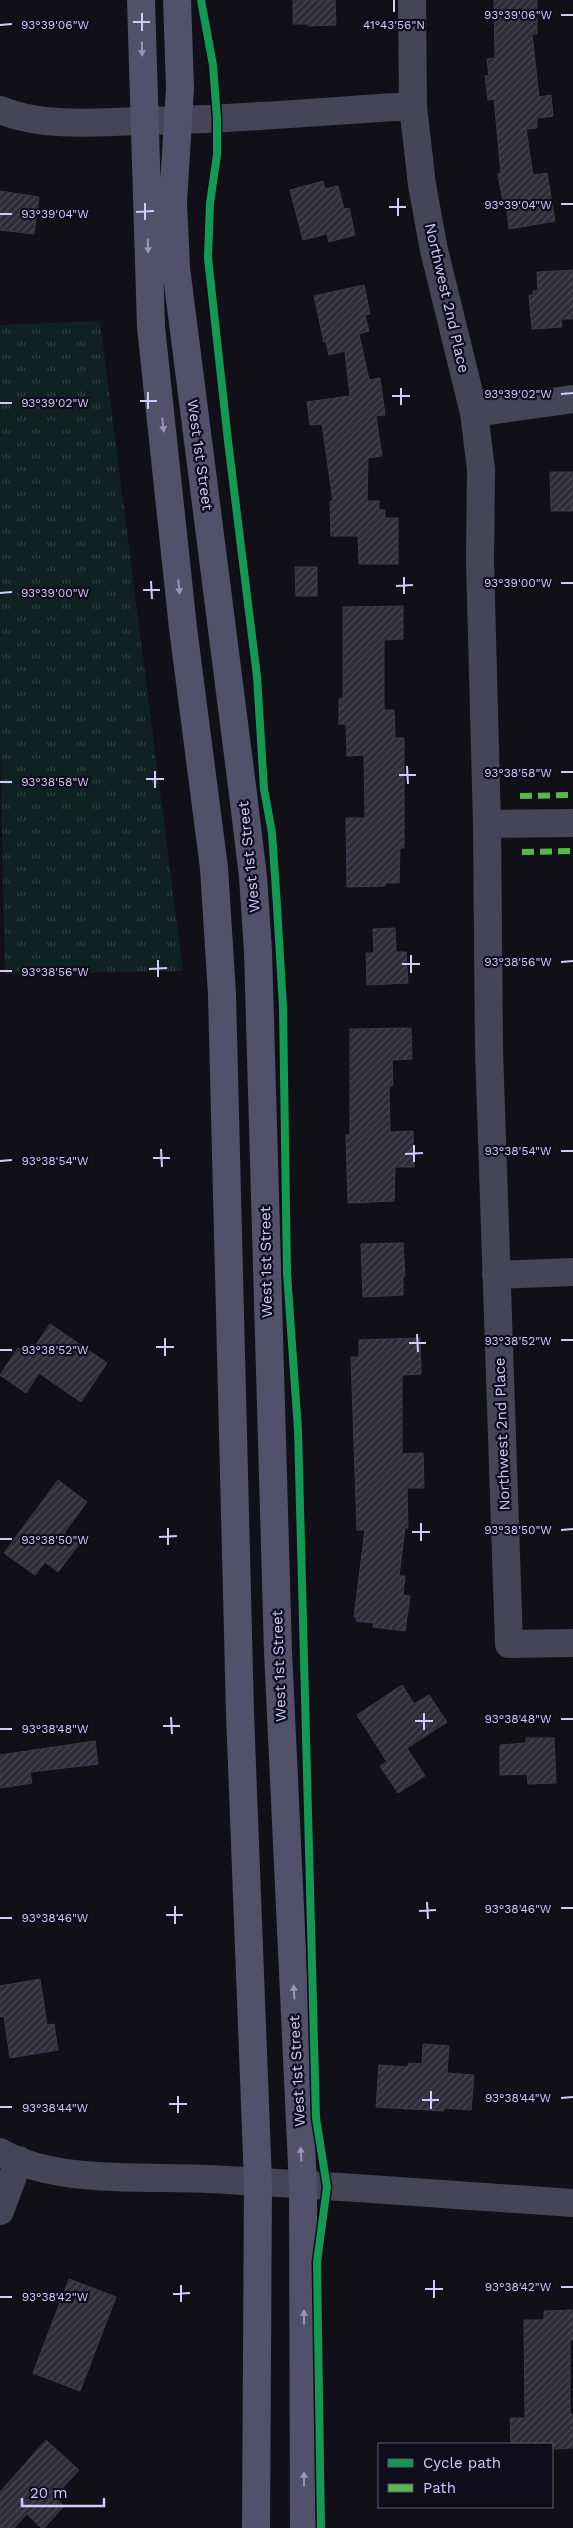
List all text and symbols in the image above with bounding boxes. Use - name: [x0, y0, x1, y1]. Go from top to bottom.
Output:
- text: 93°39'06"W: [484, 8, 552, 22]
- text: 93°39'06"W: [21, 18, 89, 32]
- text: 41°43'56"N: [363, 18, 425, 32]
- one-way arrow: [138, 41, 146, 57]
- text: 93°39'04"W: [484, 198, 552, 212]
- text: 93°39'04"W: [21, 207, 89, 221]
- street label: Northwest 2nd Place: [421, 221, 473, 375]
- one-way arrow: [144, 238, 152, 254]
- text: 93°39'02"W: [484, 387, 552, 401]
- text: 93°39'02"W: [21, 396, 89, 410]
- street label: West 1st Street: [183, 398, 217, 512]
- one-way arrow: [159, 418, 167, 434]
- text: 93°39'00"W: [484, 576, 553, 590]
- one-way arrow: [175, 579, 183, 595]
- text: 93°39'00"W: [21, 586, 90, 600]
- text: 93°38'58"W: [484, 766, 552, 780]
- text: 93°38'58"W: [21, 775, 89, 789]
- street label: West 1st Street: [234, 800, 264, 914]
- text: 93°38'56"W: [484, 955, 552, 969]
- text: 93°38'56"W: [21, 965, 89, 979]
- text: 93°38'54"W: [485, 1144, 552, 1158]
- text: 93°38'54"W: [22, 1154, 89, 1168]
- street label: West 1st Street: [256, 1205, 276, 1318]
- text: 93°38'52"W: [484, 1334, 552, 1348]
- text: 93°38'52"W: [21, 1343, 89, 1357]
- street label: Northwest 2nd Place: [490, 1357, 514, 1511]
- text: 93°38'50"W: [484, 1523, 552, 1537]
- text: 93°38'50"W: [21, 1533, 89, 1547]
- street label: West 1st Street: [268, 1609, 290, 1722]
- text: 93°38'48"W: [485, 1712, 552, 1726]
- text: 93°38'48"W: [22, 1722, 89, 1736]
- text: 93°38'46"W: [485, 1902, 552, 1916]
- text: 93°38'46"W: [22, 1911, 89, 1925]
- one-way arrow: [289, 1984, 297, 2000]
- street label: West 1st Street: [285, 2014, 309, 2127]
- text: 93°38'44"W: [485, 2091, 552, 2105]
- text: 93°38'44"W: [22, 2101, 89, 2115]
- one-way arrow: [297, 2146, 305, 2162]
- text: 93°38'42"W: [485, 2280, 552, 2294]
- text: 93°38'42"W: [22, 2290, 89, 2304]
- one-way arrow: [300, 2309, 308, 2325]
- legend: [378, 2443, 553, 2508]
- text: Cycle path: [423, 2454, 501, 2472]
- one-way arrow: [300, 2471, 308, 2487]
- scale bar: [22, 2476, 105, 2508]
- text: Path: [423, 2479, 456, 2497]
- text: 20 m: [30, 2484, 68, 2502]

